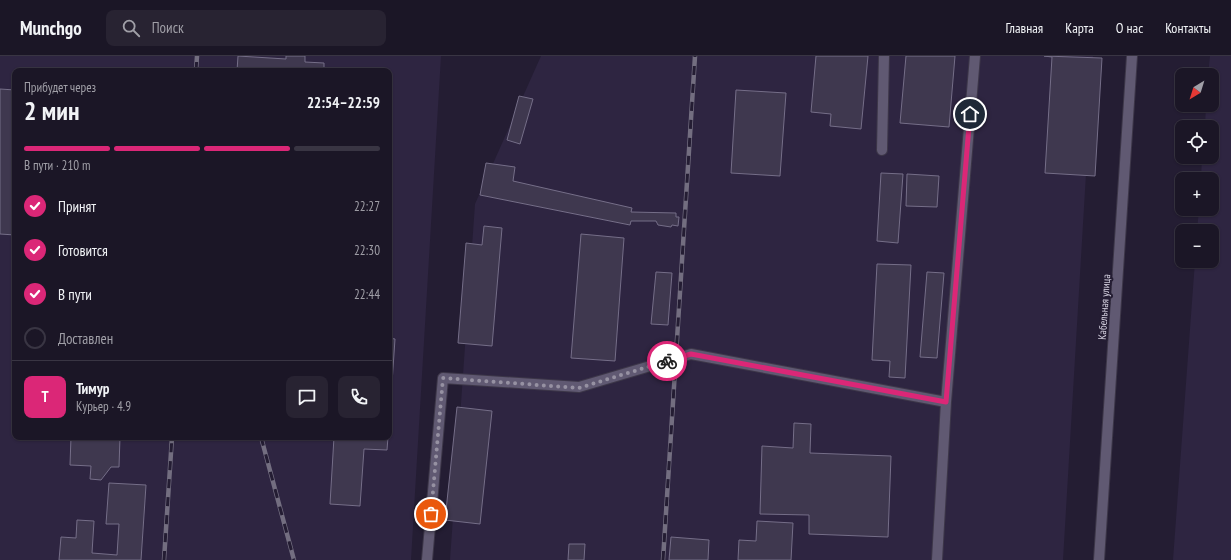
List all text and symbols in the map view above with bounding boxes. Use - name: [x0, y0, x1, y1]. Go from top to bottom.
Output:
- search box: [106, 10, 386, 46]
- text: Munchgo: [20, 16, 82, 40]
- icon: search: [120, 17, 142, 39]
- text: Поиск: [152, 18, 184, 37]
- text: Главная: [1005, 19, 1043, 37]
- text: Карта: [1065, 19, 1094, 37]
- text: О нас: [1116, 19, 1143, 37]
- text: Контакты: [1165, 19, 1211, 37]
- north arrow: [1175, 68, 1219, 112]
- map controls: [1175, 68, 1219, 268]
- text: Прибудет через: [24, 79, 96, 96]
- text: 22:54–22:59: [307, 93, 380, 112]
- text: 2 мин: [24, 94, 79, 127]
- pin: [953, 97, 987, 131]
- icon: home: [959, 103, 981, 125]
- button: locate: [1175, 120, 1219, 164]
- text: В пути · 210 m: [24, 157, 90, 174]
- button: +: [1175, 172, 1219, 216]
- icon: check: [24, 195, 46, 217]
- text: Принят: [58, 197, 96, 216]
- text: 22:27: [354, 198, 380, 215]
- button: −: [1175, 224, 1219, 268]
- icon: check: [24, 239, 46, 261]
- text: Готовится: [58, 241, 108, 260]
- text: 22:30: [354, 242, 380, 259]
- street label: Кабельная улица: [1095, 274, 1113, 340]
- icon: check: [24, 283, 46, 305]
- text: В пути: [58, 285, 92, 304]
- text: 22:44: [354, 286, 380, 303]
- text: Доставлен: [58, 329, 113, 348]
- courier: [647, 341, 687, 381]
- icon: bike: [656, 350, 678, 372]
- button: chat: [286, 376, 328, 418]
- button: phone: [338, 376, 380, 418]
- text: Тимур: [76, 379, 109, 398]
- text: Т: [41, 387, 49, 406]
- text: Курьер · 4.9: [76, 398, 131, 415]
- pin: [414, 497, 448, 531]
- icon: bag: [420, 503, 442, 525]

